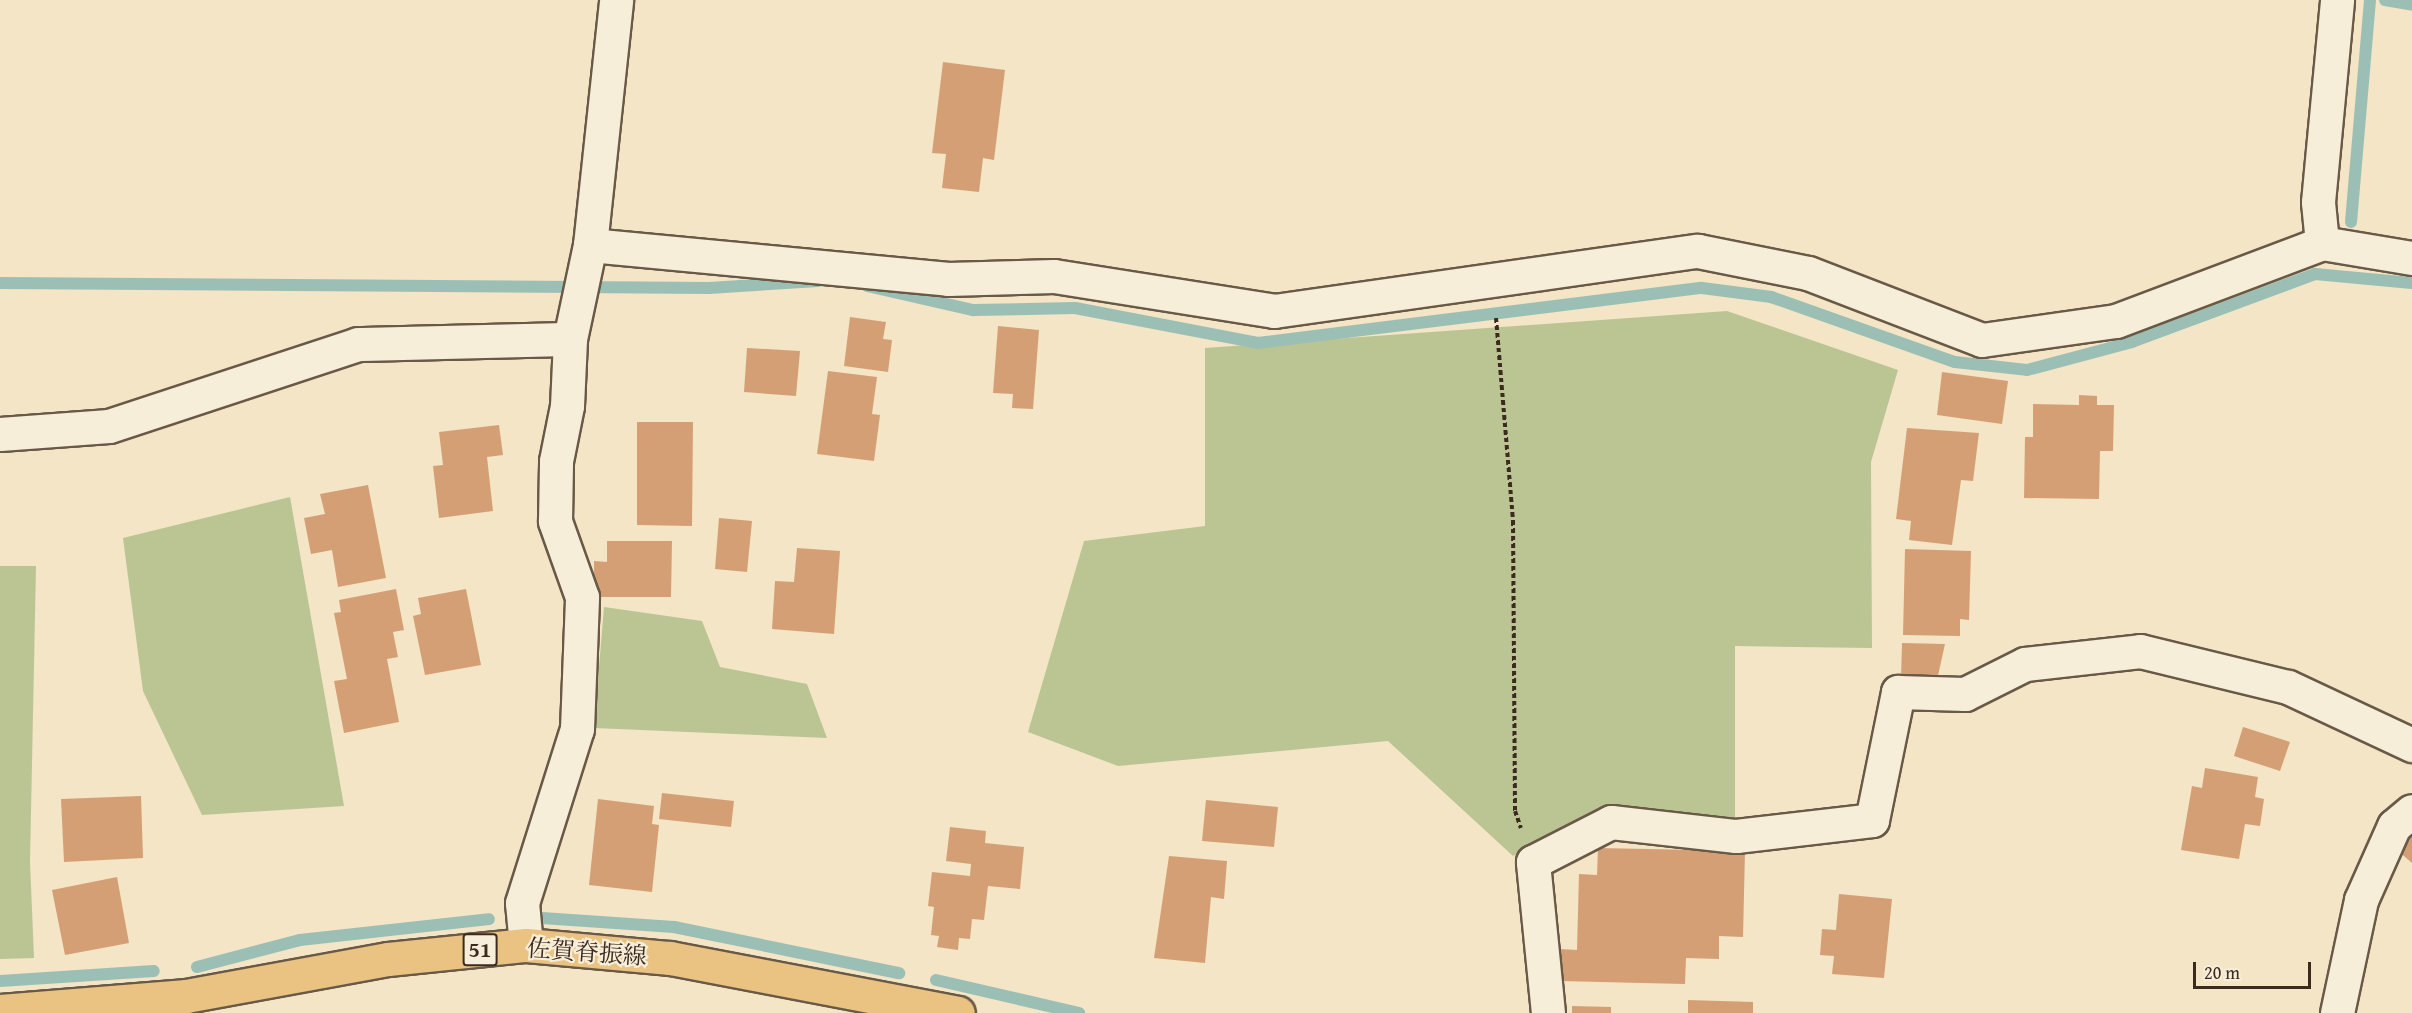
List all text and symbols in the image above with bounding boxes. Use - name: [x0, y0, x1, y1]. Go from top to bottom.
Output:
- road number: 51: [462, 931, 498, 969]
- street label: 佐賀脊振線: [526, 933, 648, 971]
- scale bar: [2196, 950, 2314, 988]
- text: 20 m: [2204, 959, 2240, 986]

